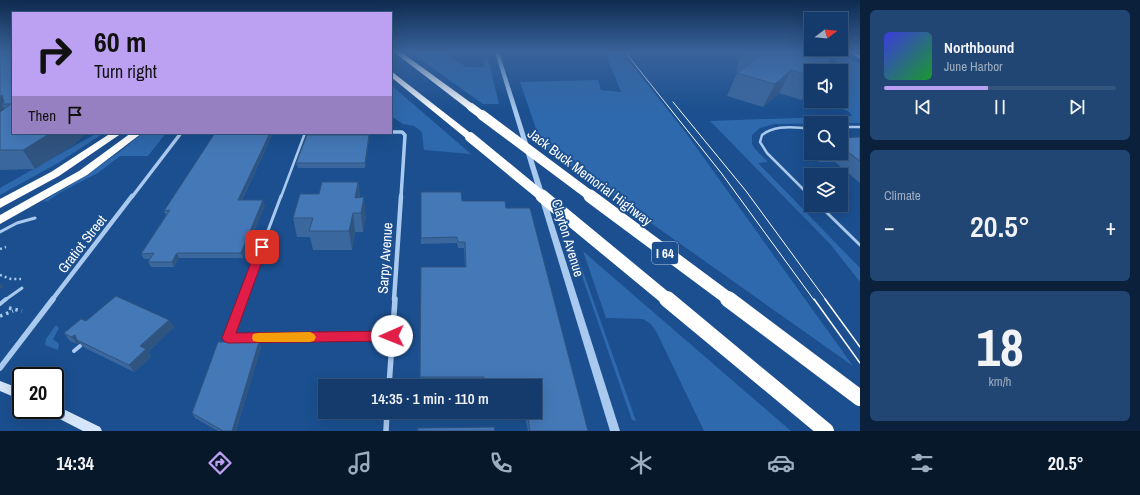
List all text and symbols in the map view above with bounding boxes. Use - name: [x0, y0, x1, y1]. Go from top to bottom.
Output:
- north arrow: [804, 12, 848, 56]
- map controls: [804, 12, 848, 212]
- text: 60 m: [94, 23, 146, 61]
- icon: right: [28, 28, 80, 80]
- text: Northbound: [944, 37, 1014, 58]
- text: June Harbor: [944, 58, 1003, 75]
- text: Turn right: [94, 59, 157, 84]
- button: sound: [804, 64, 848, 108]
- icon: previous: [912, 96, 934, 118]
- icon: pause: [989, 96, 1011, 118]
- icon: next: [1066, 96, 1088, 118]
- icon: arrive: [64, 104, 86, 126]
- text: Then: [28, 105, 56, 126]
- button: search: [804, 116, 848, 160]
- street label: Jack Buck Memorial Highway: [524, 124, 656, 230]
- button: layers: [804, 168, 848, 212]
- text: Climate: [884, 187, 921, 204]
- street label: Clayton Avenue: [548, 197, 588, 279]
- text: 20.5°: [970, 206, 1030, 246]
- street label: Gratiot Street: [54, 211, 110, 277]
- text: −: [884, 212, 895, 242]
- text: +: [1105, 212, 1116, 242]
- street label: Sarpy Avenue: [374, 222, 396, 294]
- pin: [245, 230, 279, 264]
- icon: arrive: [251, 236, 273, 258]
- road number: I 64: [652, 242, 678, 264]
- text: 18: [976, 312, 1024, 382]
- position arrow: [371, 315, 413, 357]
- speed limit sign: 20: [12, 367, 64, 419]
- text: km/h: [988, 373, 1012, 390]
- text: 14:35 · 1 min · 110 m: [371, 388, 489, 409]
- icon: directions: [206, 449, 234, 477]
- icon: music: [346, 449, 374, 477]
- icon: phone: [487, 449, 515, 477]
- icon: climate: [627, 449, 655, 477]
- icon: car: [767, 449, 795, 477]
- icon: filters: [908, 449, 936, 477]
- text: 14:34: [56, 451, 94, 476]
- text: 20.5°: [1048, 451, 1084, 476]

